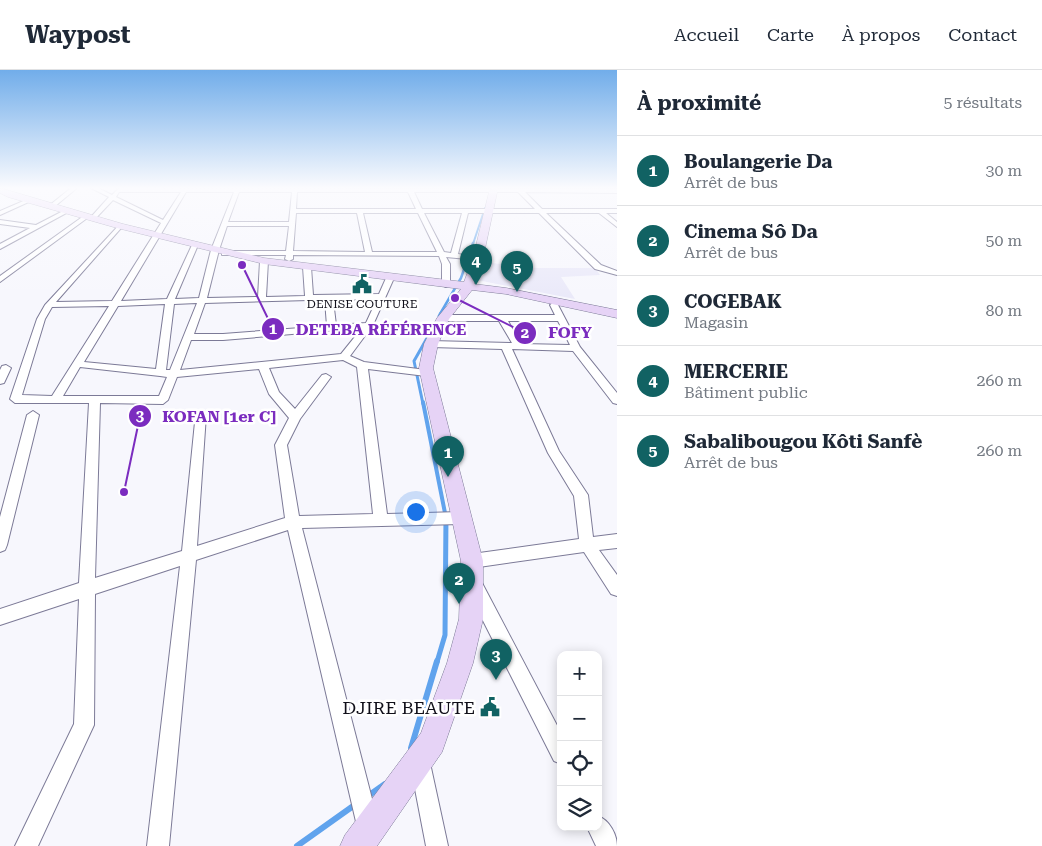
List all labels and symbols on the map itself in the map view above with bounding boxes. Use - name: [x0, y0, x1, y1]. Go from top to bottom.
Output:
- pin: 4: [460, 244, 492, 285]
- pin: 5: [501, 251, 533, 292]
- public building icon: DENISE COUTURE: [351, 273, 373, 295]
- place label: DENISE COUTURE: [307, 297, 417, 311]
- callout: DETEBA RÉFÉRENCE: [261, 314, 476, 345]
- callout: FOFY: [513, 317, 601, 348]
- text: 1: [269, 320, 278, 338]
- text: DETEBA RÉFÉRENCE: [296, 320, 466, 339]
- text: FOFY: [548, 323, 592, 342]
- text: 2: [521, 324, 529, 342]
- callout: KOFAN [1er C]: [128, 401, 286, 432]
- text: 3: [136, 407, 145, 425]
- text: KOFAN [1er C]: [162, 407, 276, 426]
- pin: 1: [432, 436, 464, 477]
- your location: [403, 499, 429, 525]
- pin: 2: [443, 563, 475, 604]
- pin: 3: [480, 639, 512, 680]
- public building icon: DJIRE BEAUTE: [479, 696, 501, 718]
- place label: DJIRE BEAUTE: [342, 697, 475, 718]

